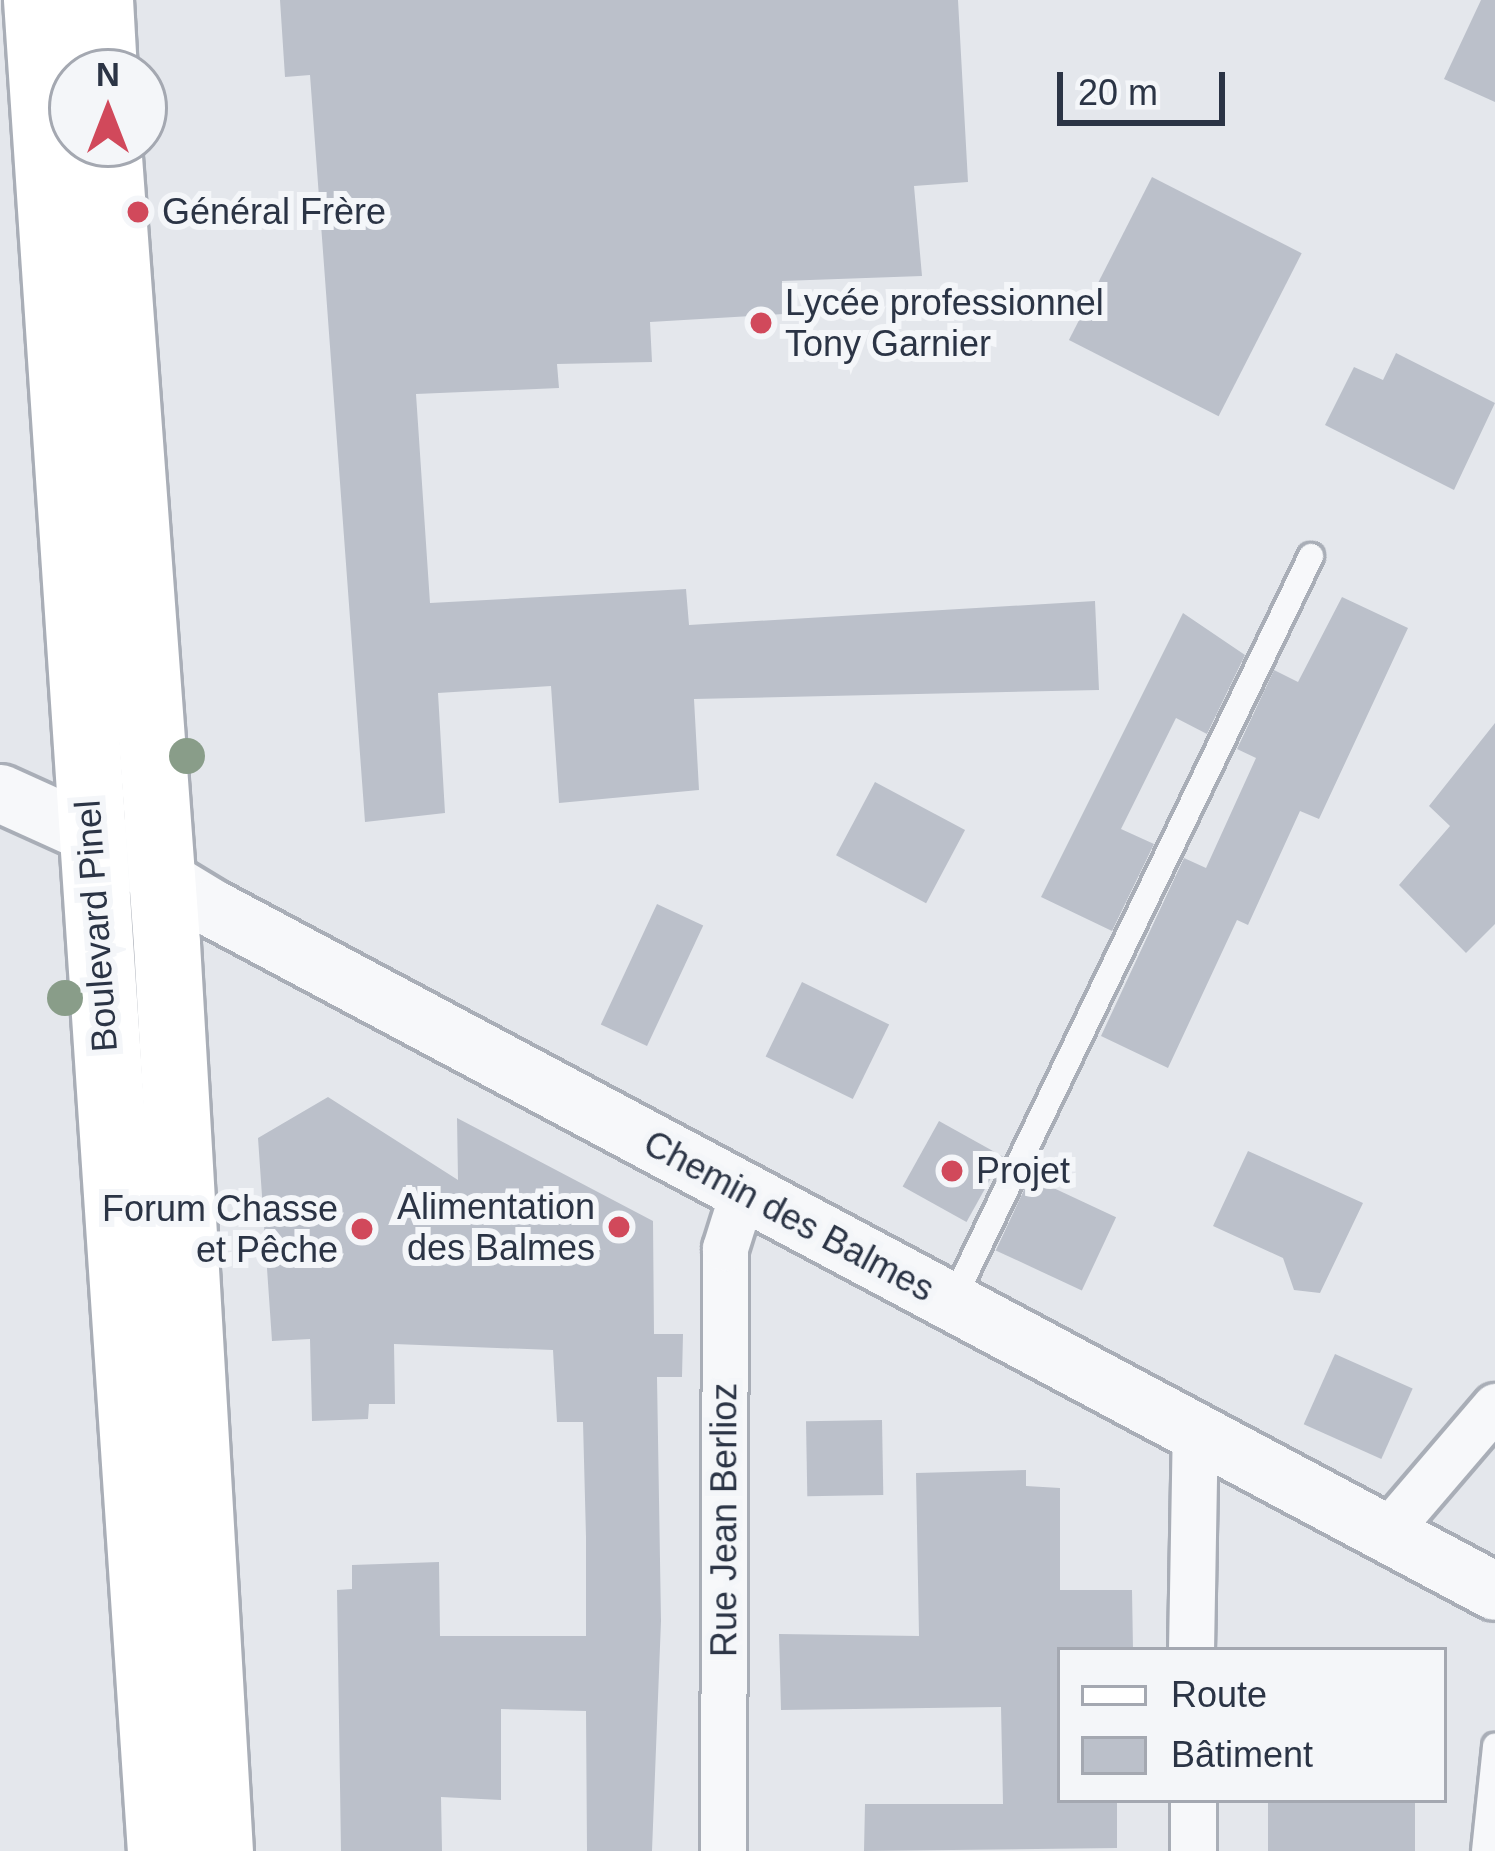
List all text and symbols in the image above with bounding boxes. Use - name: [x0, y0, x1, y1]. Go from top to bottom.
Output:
- north arrow: [48, 48, 168, 168]
- scale bar: [1063, 48, 1231, 122]
- text: N: [96, 56, 120, 93]
- text: 20 m: [1078, 72, 1158, 113]
- place label: Général Frère: [162, 190, 386, 234]
- marker: Général Frère: [125, 199, 151, 225]
- place label: Lycée professionnel Tony Garnier: [785, 280, 1104, 365]
- marker: Lycée professionnel Tony Garnier: [748, 310, 774, 336]
- street label: Boulevard Pinel: [66, 799, 126, 1053]
- street label: Chemin des Balmes: [637, 1121, 941, 1311]
- place label: Projet: [976, 1149, 1070, 1193]
- marker: Projet: [939, 1158, 965, 1184]
- place label: Alimentation des Balmes: [397, 1184, 595, 1269]
- place label: Forum Chasse et Pêche: [102, 1186, 338, 1271]
- marker: Alimentation des Balmes: [606, 1214, 632, 1240]
- marker: Forum Chasse et Pêche: [349, 1216, 375, 1242]
- street label: Rue Jean Berlioz: [702, 1383, 746, 1657]
- legend: [1057, 1647, 1447, 1803]
- text: Route: [1171, 1674, 1267, 1715]
- text: Bâtiment: [1171, 1734, 1313, 1775]

